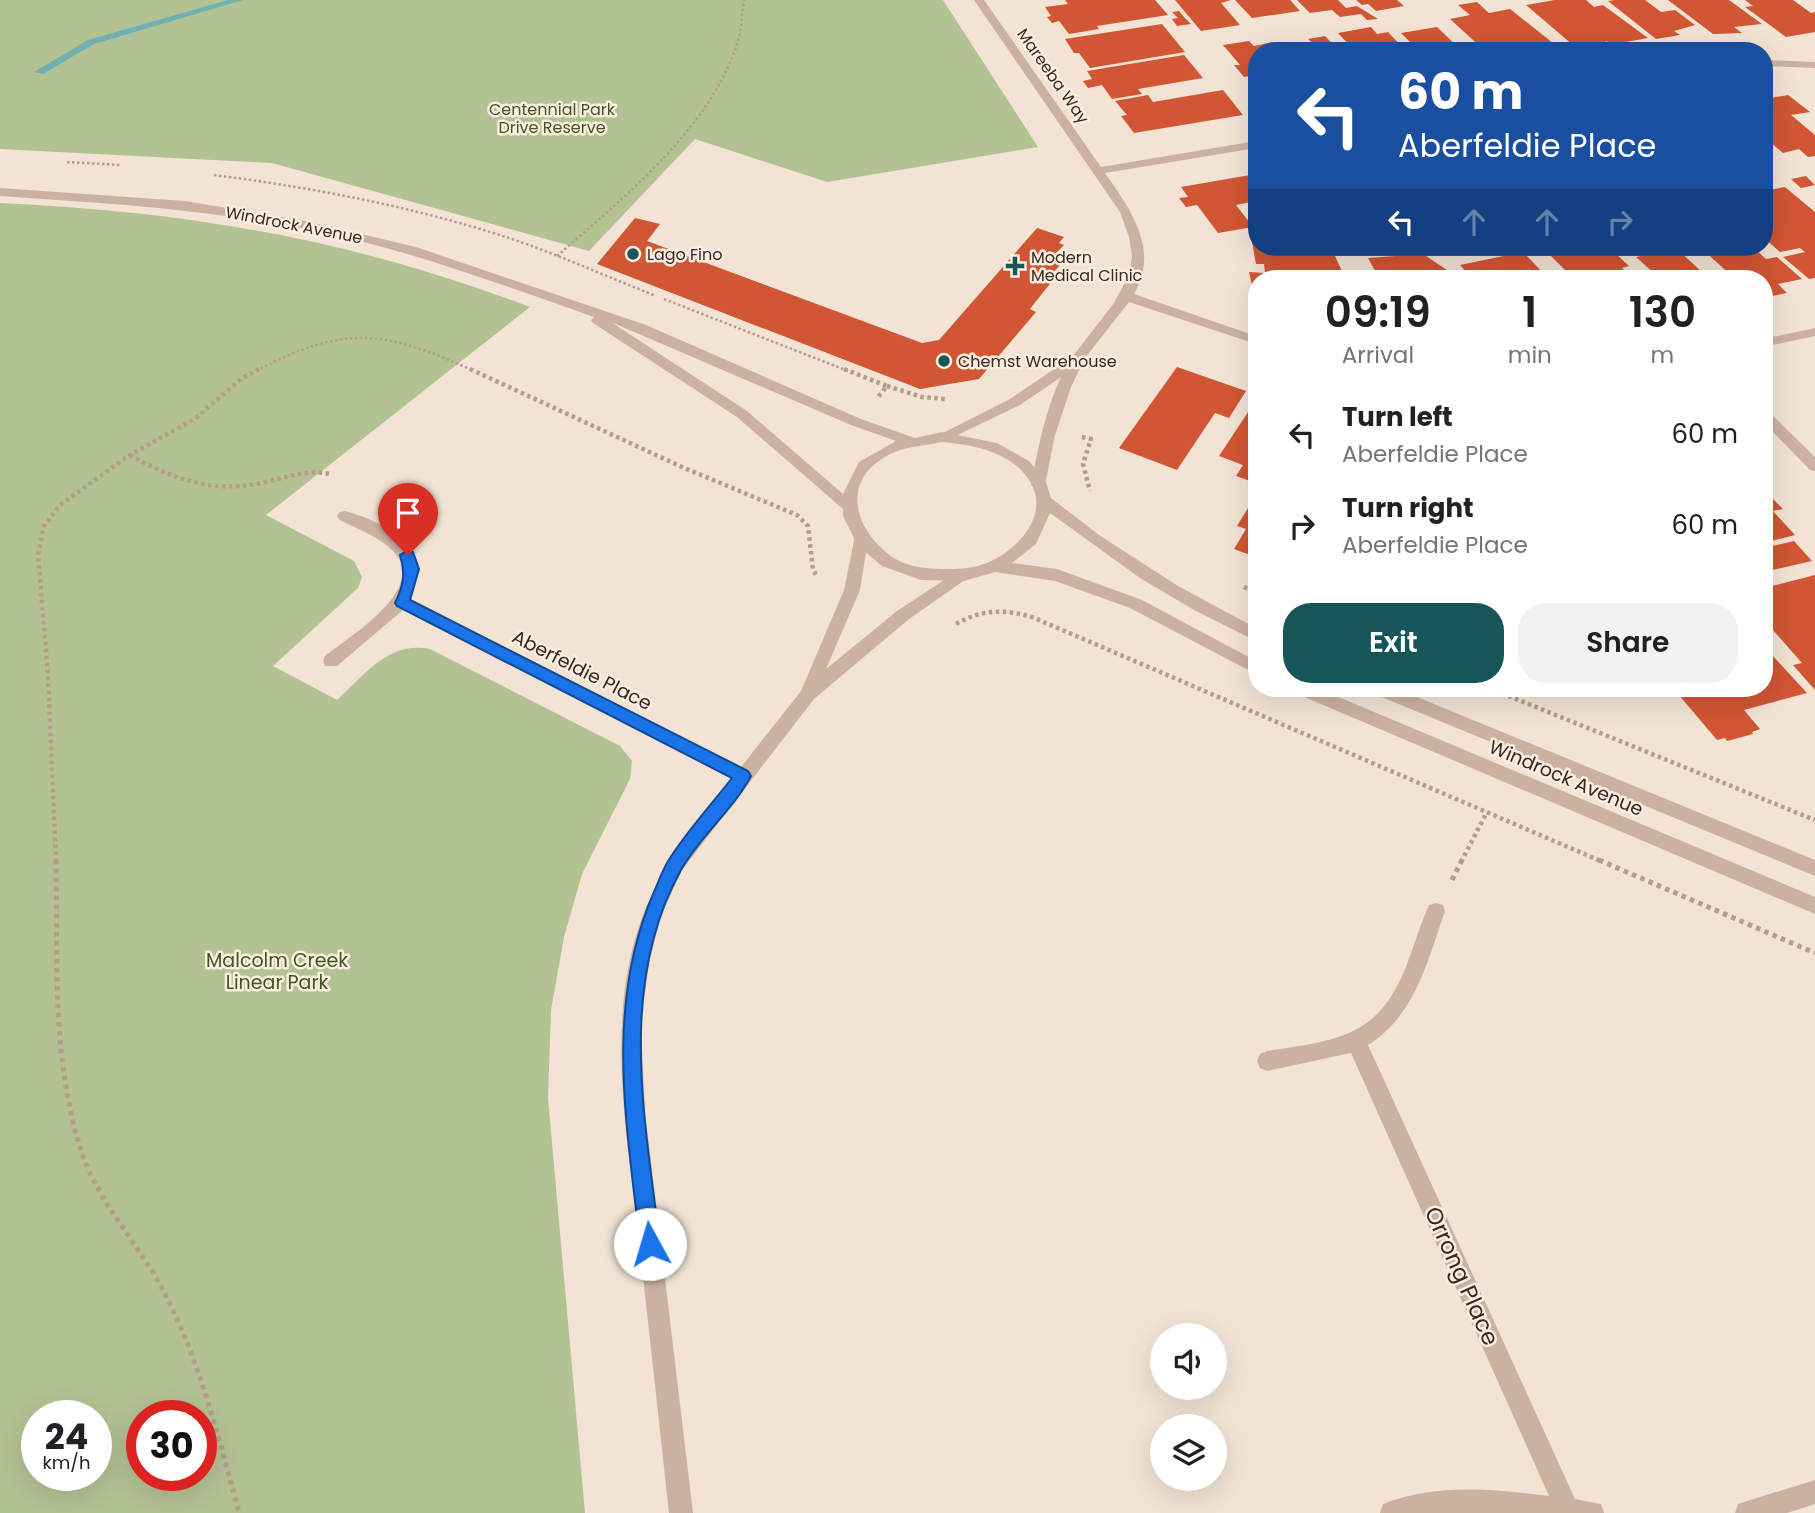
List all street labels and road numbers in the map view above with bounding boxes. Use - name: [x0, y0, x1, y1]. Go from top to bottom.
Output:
- street label: Mareeba Way: [1012, 24, 1094, 128]
- street label: Windrock Avenue: [224, 200, 365, 250]
- street label: Aberfeldie Place: [508, 623, 656, 717]
- street label: Windrock Avenue: [1485, 733, 1647, 823]
- street label: Orrong Place: [1417, 1201, 1507, 1351]

